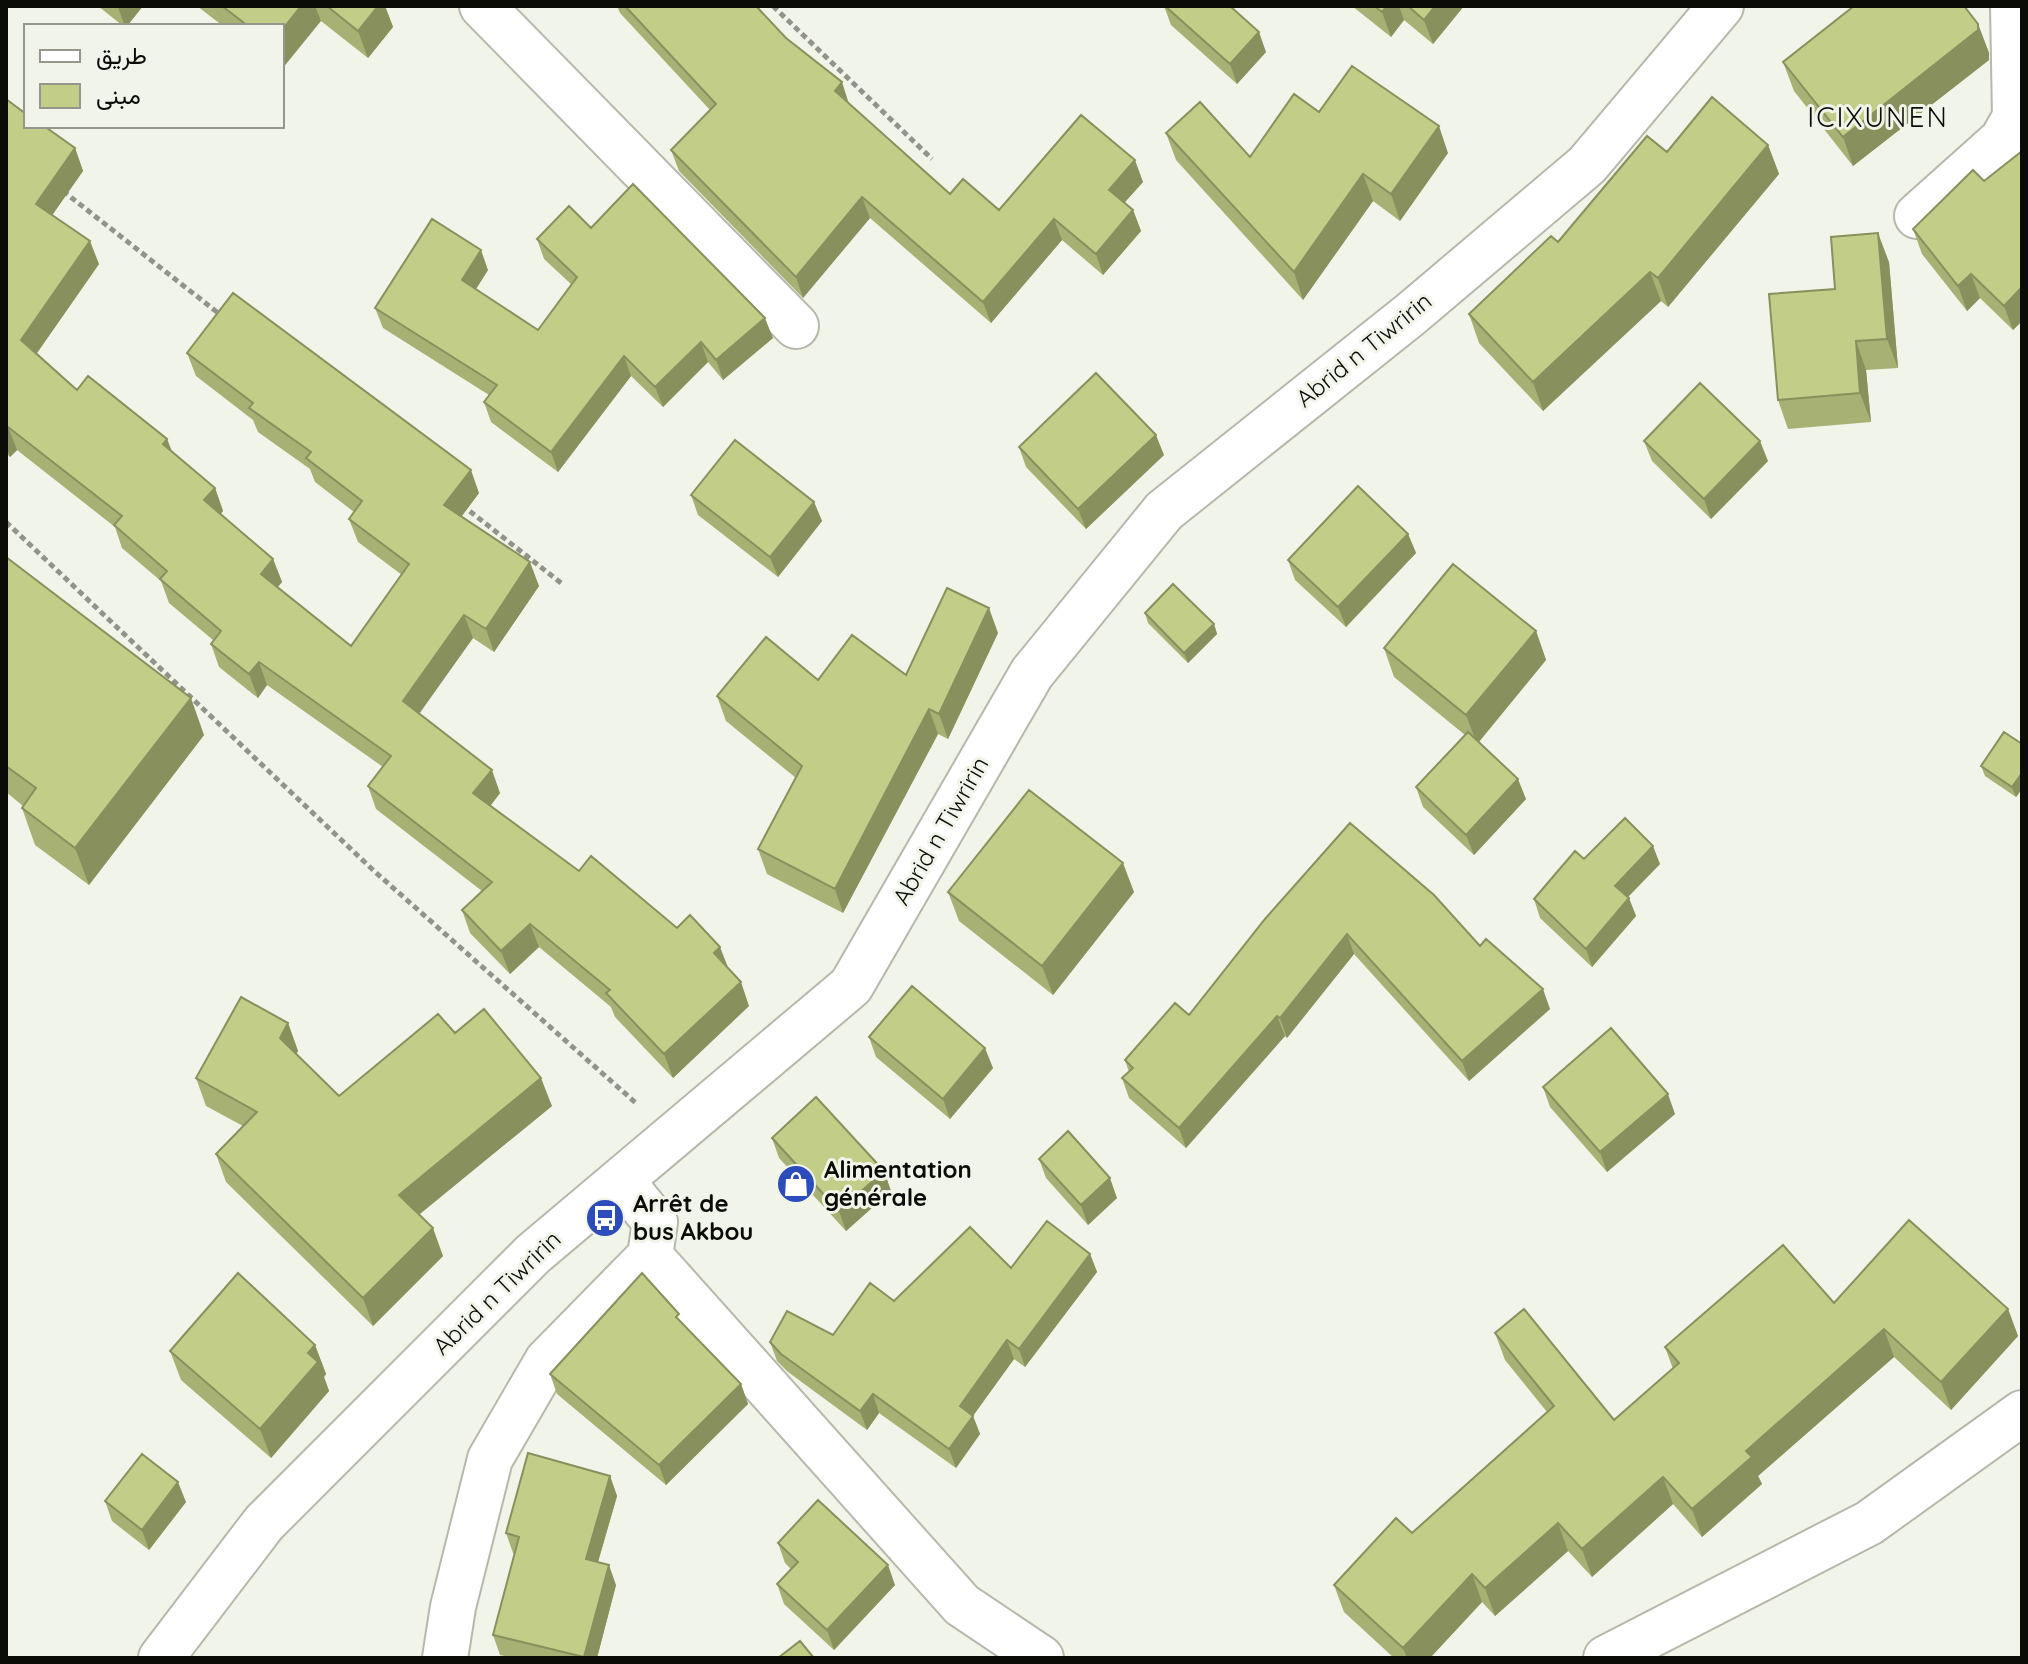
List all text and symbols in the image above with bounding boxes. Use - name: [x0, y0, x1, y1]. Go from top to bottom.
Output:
- legend: [24, 24, 284, 128]
- text: طريق: [96, 40, 147, 71]
- text: مبنى: [96, 80, 141, 110]
- district label: ICIXUNEN: [1807, 99, 1949, 134]
- street label: Abrid n Tiwririn: [1289, 285, 1437, 413]
- street label: Abrid n Tiwririn: [886, 751, 995, 910]
- place label: Alimentation générale: [824, 1154, 972, 1212]
- shop icon: Alimentation générale: [775, 1163, 817, 1205]
- place label: Arrêt de bus Akbou: [633, 1188, 753, 1246]
- bus stop icon: Arrêt de bus Akbou: [584, 1197, 626, 1239]
- street label: Abrid n Tiwririn: [426, 1224, 567, 1361]

